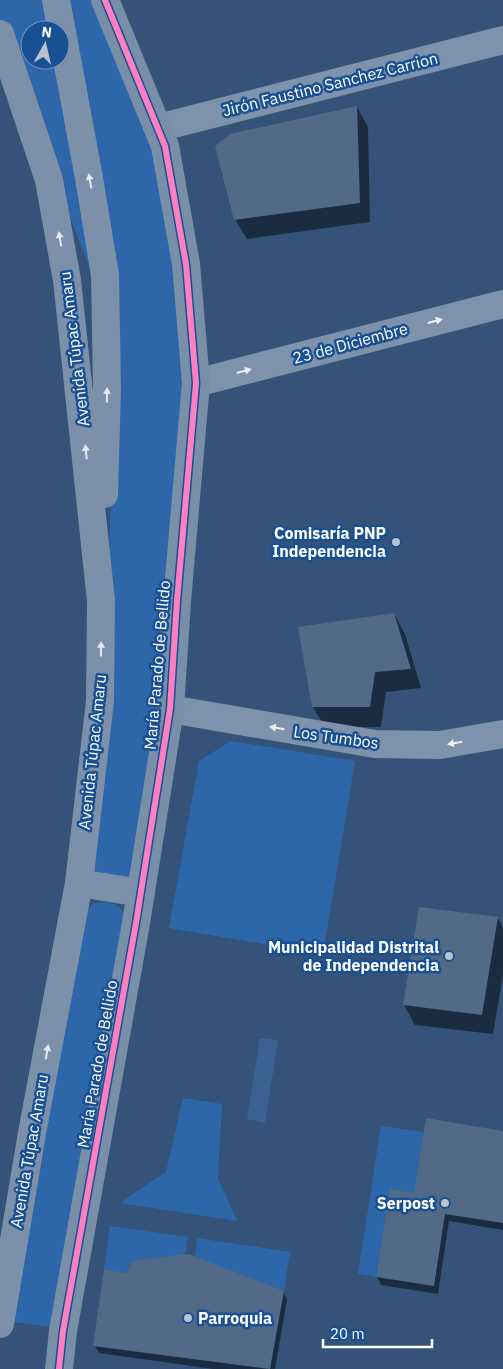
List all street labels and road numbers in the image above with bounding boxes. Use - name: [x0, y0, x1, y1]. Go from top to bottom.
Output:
- street label: Jirón Faustino Sanchez Carrion: [220, 48, 440, 120]
- street label: Avenida Túpac Amaru: [55, 270, 93, 428]
- street label: 23 de Diciembre: [290, 318, 410, 368]
- street label: María Parado de Bellido: [140, 579, 174, 751]
- street label: Avenida Túpac Amaru: [74, 673, 110, 831]
- street label: Los Tumbos: [292, 721, 380, 753]
- street label: María Parado de Bellido: [72, 978, 122, 1150]
- street label: Avenida Túpac Amaru: [6, 1072, 52, 1230]

